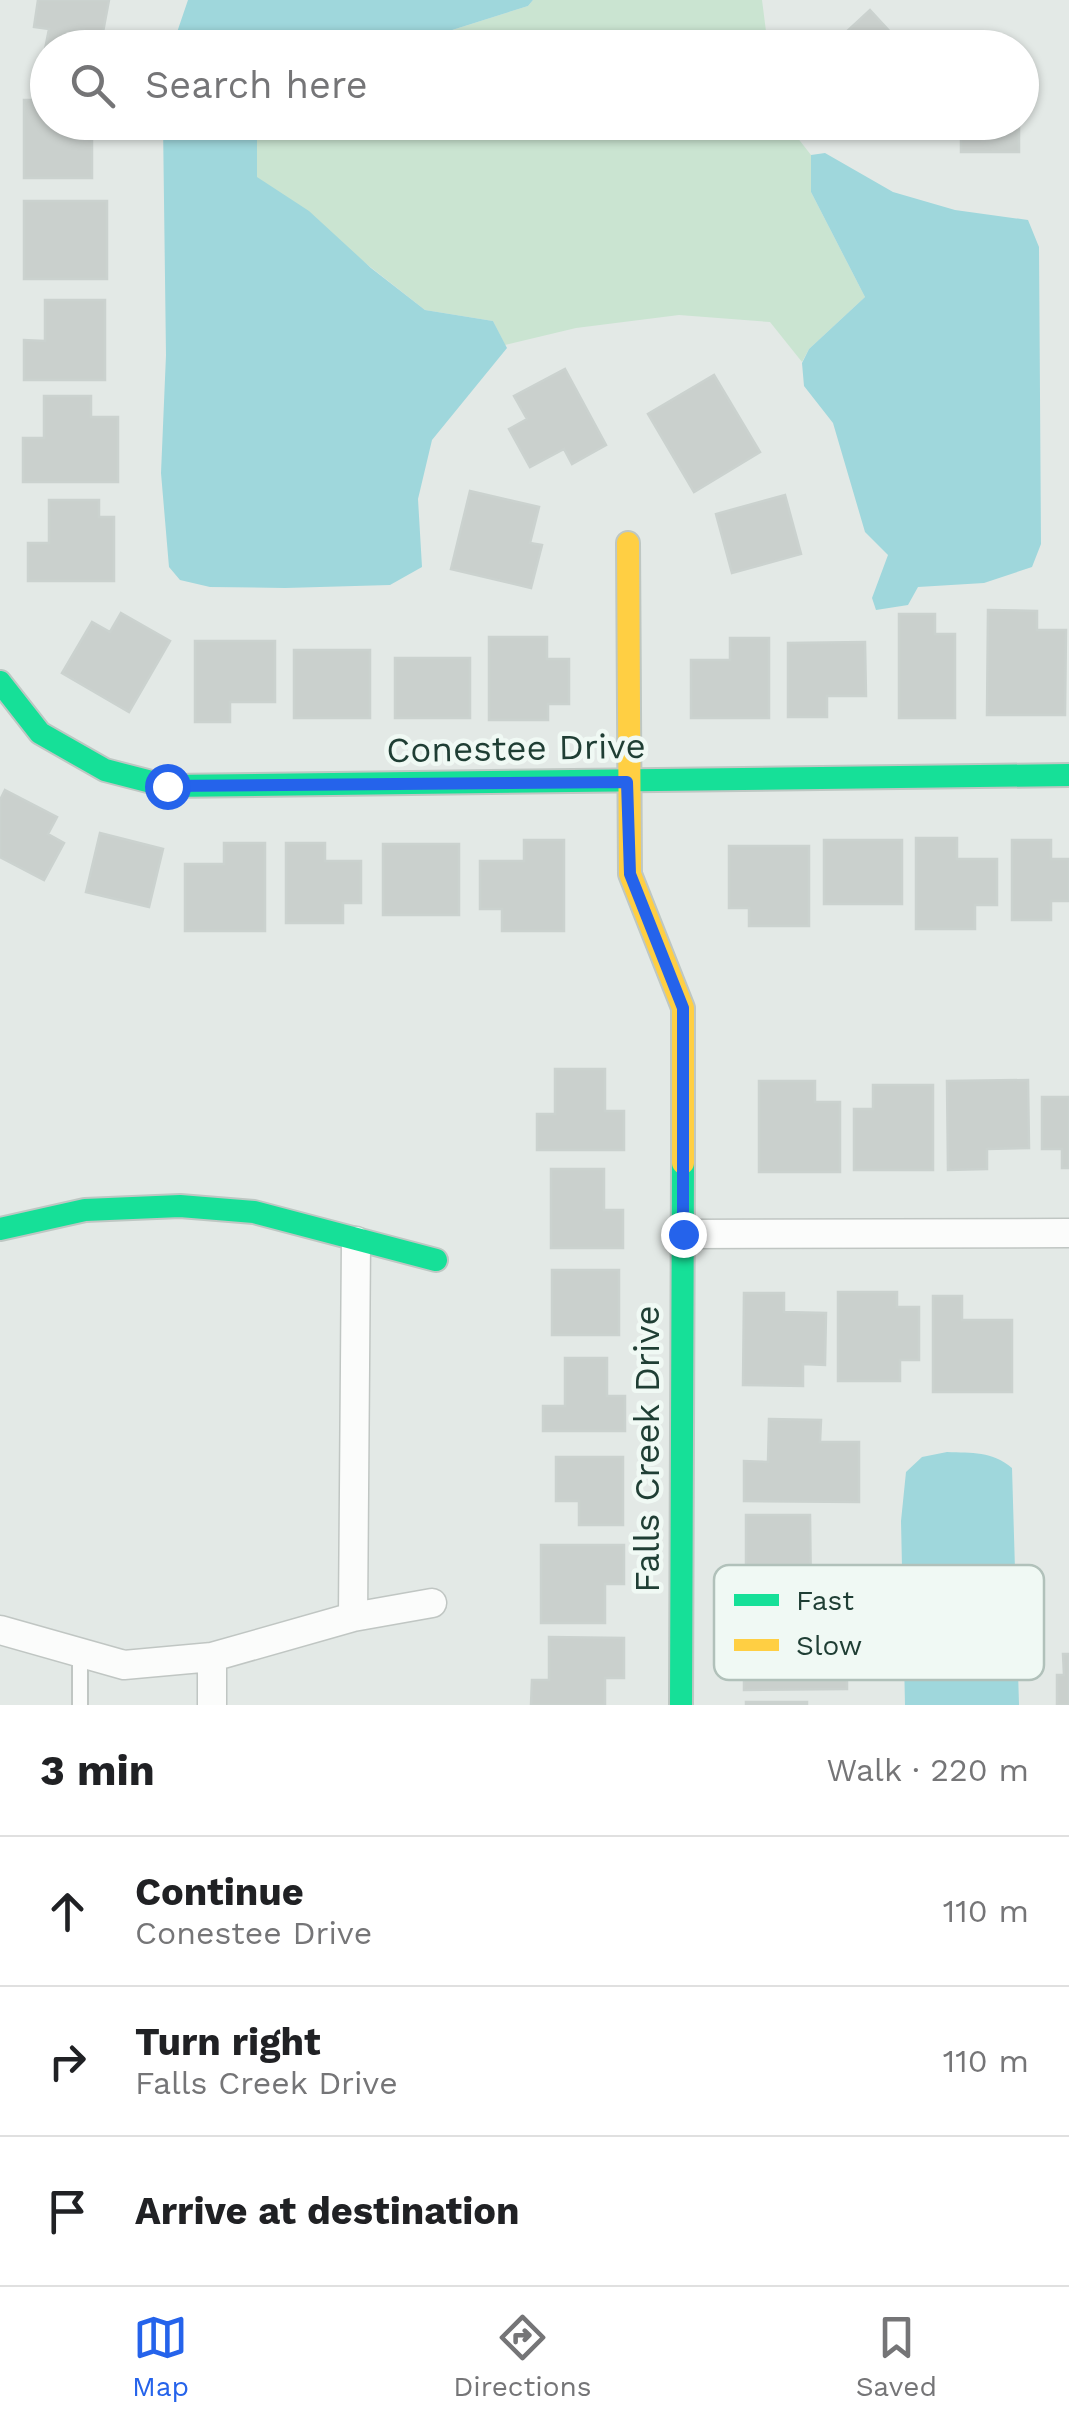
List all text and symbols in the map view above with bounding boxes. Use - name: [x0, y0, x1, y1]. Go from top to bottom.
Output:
- search box: [30, 30, 1039, 140]
- icon: search: [65, 58, 120, 113]
- text: Search here: [145, 63, 368, 107]
- street label: Conestee Drive: [386, 725, 646, 771]
- route start: [145, 764, 191, 810]
- route end: [661, 1212, 707, 1258]
- street label: Falls Creek Drive: [626, 1305, 668, 1593]
- legend: [714, 1565, 1044, 1680]
- text: Fast: [796, 1584, 854, 1617]
- text: Slow: [796, 1629, 862, 1662]
- text: 3 min: [40, 1746, 155, 1795]
- text: Walk · 220 m: [827, 1751, 1029, 1789]
- text: Continue: [135, 1870, 304, 1914]
- icon: ahead: [40, 1884, 95, 1939]
- text: 110 m: [943, 1892, 1029, 1930]
- text: Conestee Drive: [135, 1914, 372, 1952]
- text: Turn right: [135, 2020, 321, 2064]
- icon: right: [40, 2034, 95, 2089]
- text: 110 m: [943, 2042, 1029, 2080]
- text: Falls Creek Drive: [135, 2064, 398, 2102]
- icon: arrive: [40, 2184, 95, 2239]
- text: Arrive at destination: [135, 2189, 520, 2233]
- tab: Map: [132, 2310, 189, 2403]
- tab: Directions: [453, 2310, 592, 2403]
- tab: Saved: [856, 2310, 937, 2403]

